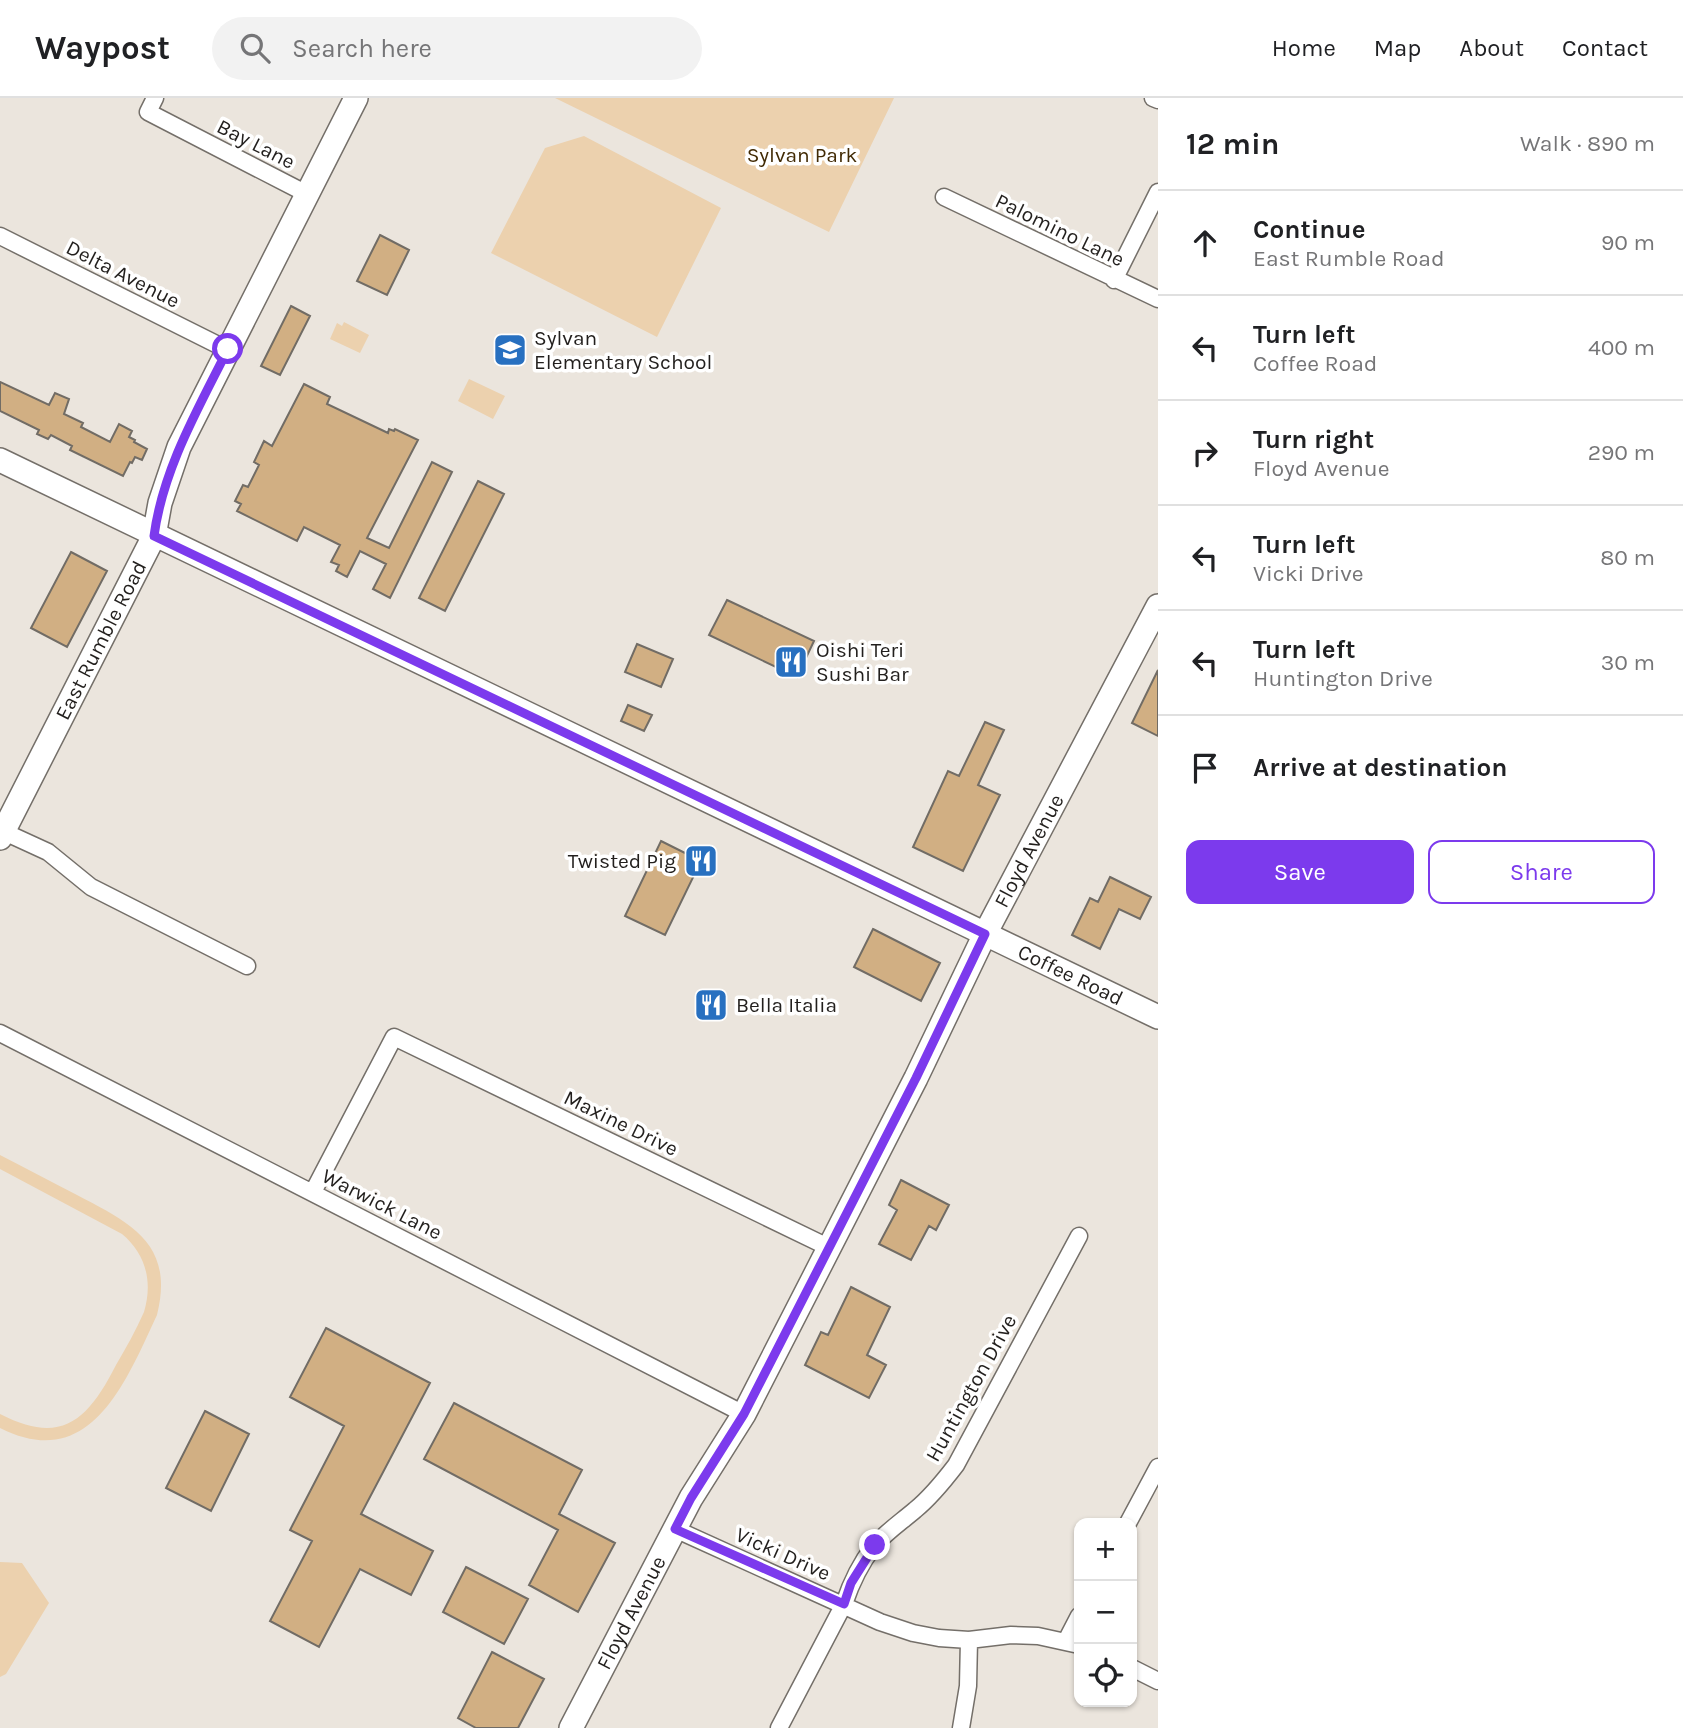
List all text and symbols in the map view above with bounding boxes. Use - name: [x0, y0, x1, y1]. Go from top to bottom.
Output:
- search box: [212, 17, 702, 80]
- text: Waypost: [35, 29, 170, 67]
- icon: search: [236, 29, 274, 67]
- text: Search here: [292, 33, 432, 64]
- text: Home: [1272, 34, 1336, 62]
- text: Map: [1374, 34, 1421, 62]
- text: About: [1459, 34, 1524, 62]
- text: Contact: [1562, 34, 1648, 62]
- street label: Bay Lane: [213, 114, 299, 174]
- text: 12 min: [1186, 126, 1279, 162]
- text: Walk · 890 m: [1520, 130, 1655, 157]
- park label: Sylvan Park: [747, 143, 858, 167]
- street label: Palomino Lane: [992, 188, 1128, 272]
- text: Continue: [1253, 214, 1365, 245]
- icon: ahead: [1186, 224, 1224, 262]
- text: 90 m: [1601, 229, 1655, 256]
- street label: Delta Avenue: [62, 235, 184, 313]
- text: East Rumble Road: [1253, 245, 1445, 272]
- text: Turn left: [1253, 319, 1355, 350]
- place label: Sylvan Elementary School: [534, 326, 712, 374]
- icon: left: [1186, 329, 1224, 367]
- school or university icon: Sylvan Elementary School: [491, 331, 529, 369]
- route start: [212, 333, 243, 364]
- text: 400 m: [1588, 334, 1655, 361]
- text: Coffee Road: [1253, 350, 1377, 377]
- text: Turn right: [1253, 424, 1374, 455]
- icon: right: [1186, 434, 1224, 472]
- text: 290 m: [1588, 439, 1655, 466]
- text: Floyd Avenue: [1253, 455, 1390, 482]
- text: Turn left: [1253, 529, 1355, 560]
- icon: left: [1186, 539, 1224, 577]
- text: 80 m: [1600, 544, 1655, 571]
- street label: East Rumble Road: [50, 557, 151, 724]
- text: Vicki Drive: [1253, 560, 1364, 587]
- text: Turn left: [1253, 634, 1355, 665]
- place label: Oishi Teri Sushi Bar: [816, 638, 909, 686]
- restaurant icon: Oishi Teri Sushi Bar: [772, 643, 810, 681]
- icon: left: [1186, 644, 1224, 682]
- text: 30 m: [1601, 649, 1655, 676]
- text: Huntington Drive: [1253, 665, 1433, 692]
- icon: arrive: [1186, 749, 1224, 787]
- text: Arrive at destination: [1253, 752, 1507, 783]
- street label: Floyd Avenue: [989, 790, 1069, 912]
- button: Save: [1186, 840, 1414, 904]
- button: Share: [1428, 840, 1655, 904]
- restaurant icon: Twisted Pig: [682, 842, 720, 880]
- place label: Twisted Pig: [568, 849, 676, 873]
- street label: Coffee Road: [1014, 939, 1127, 1010]
- restaurant icon: Bella Italia: [692, 986, 730, 1024]
- place label: Bella Italia: [736, 993, 837, 1017]
- street label: Maxine Drive: [560, 1085, 682, 1161]
- street label: Warwick Lane: [318, 1164, 446, 1244]
- street label: Huntington Drive: [921, 1310, 1021, 1466]
- map controls: [1074, 1518, 1137, 1707]
- button: +: [1074, 1518, 1137, 1581]
- street label: Vicki Drive: [732, 1522, 834, 1586]
- route end: [859, 1529, 890, 1560]
- street label: Floyd Avenue: [592, 1552, 671, 1674]
- button: −: [1074, 1581, 1137, 1644]
- button: locate: [1074, 1644, 1137, 1707]

